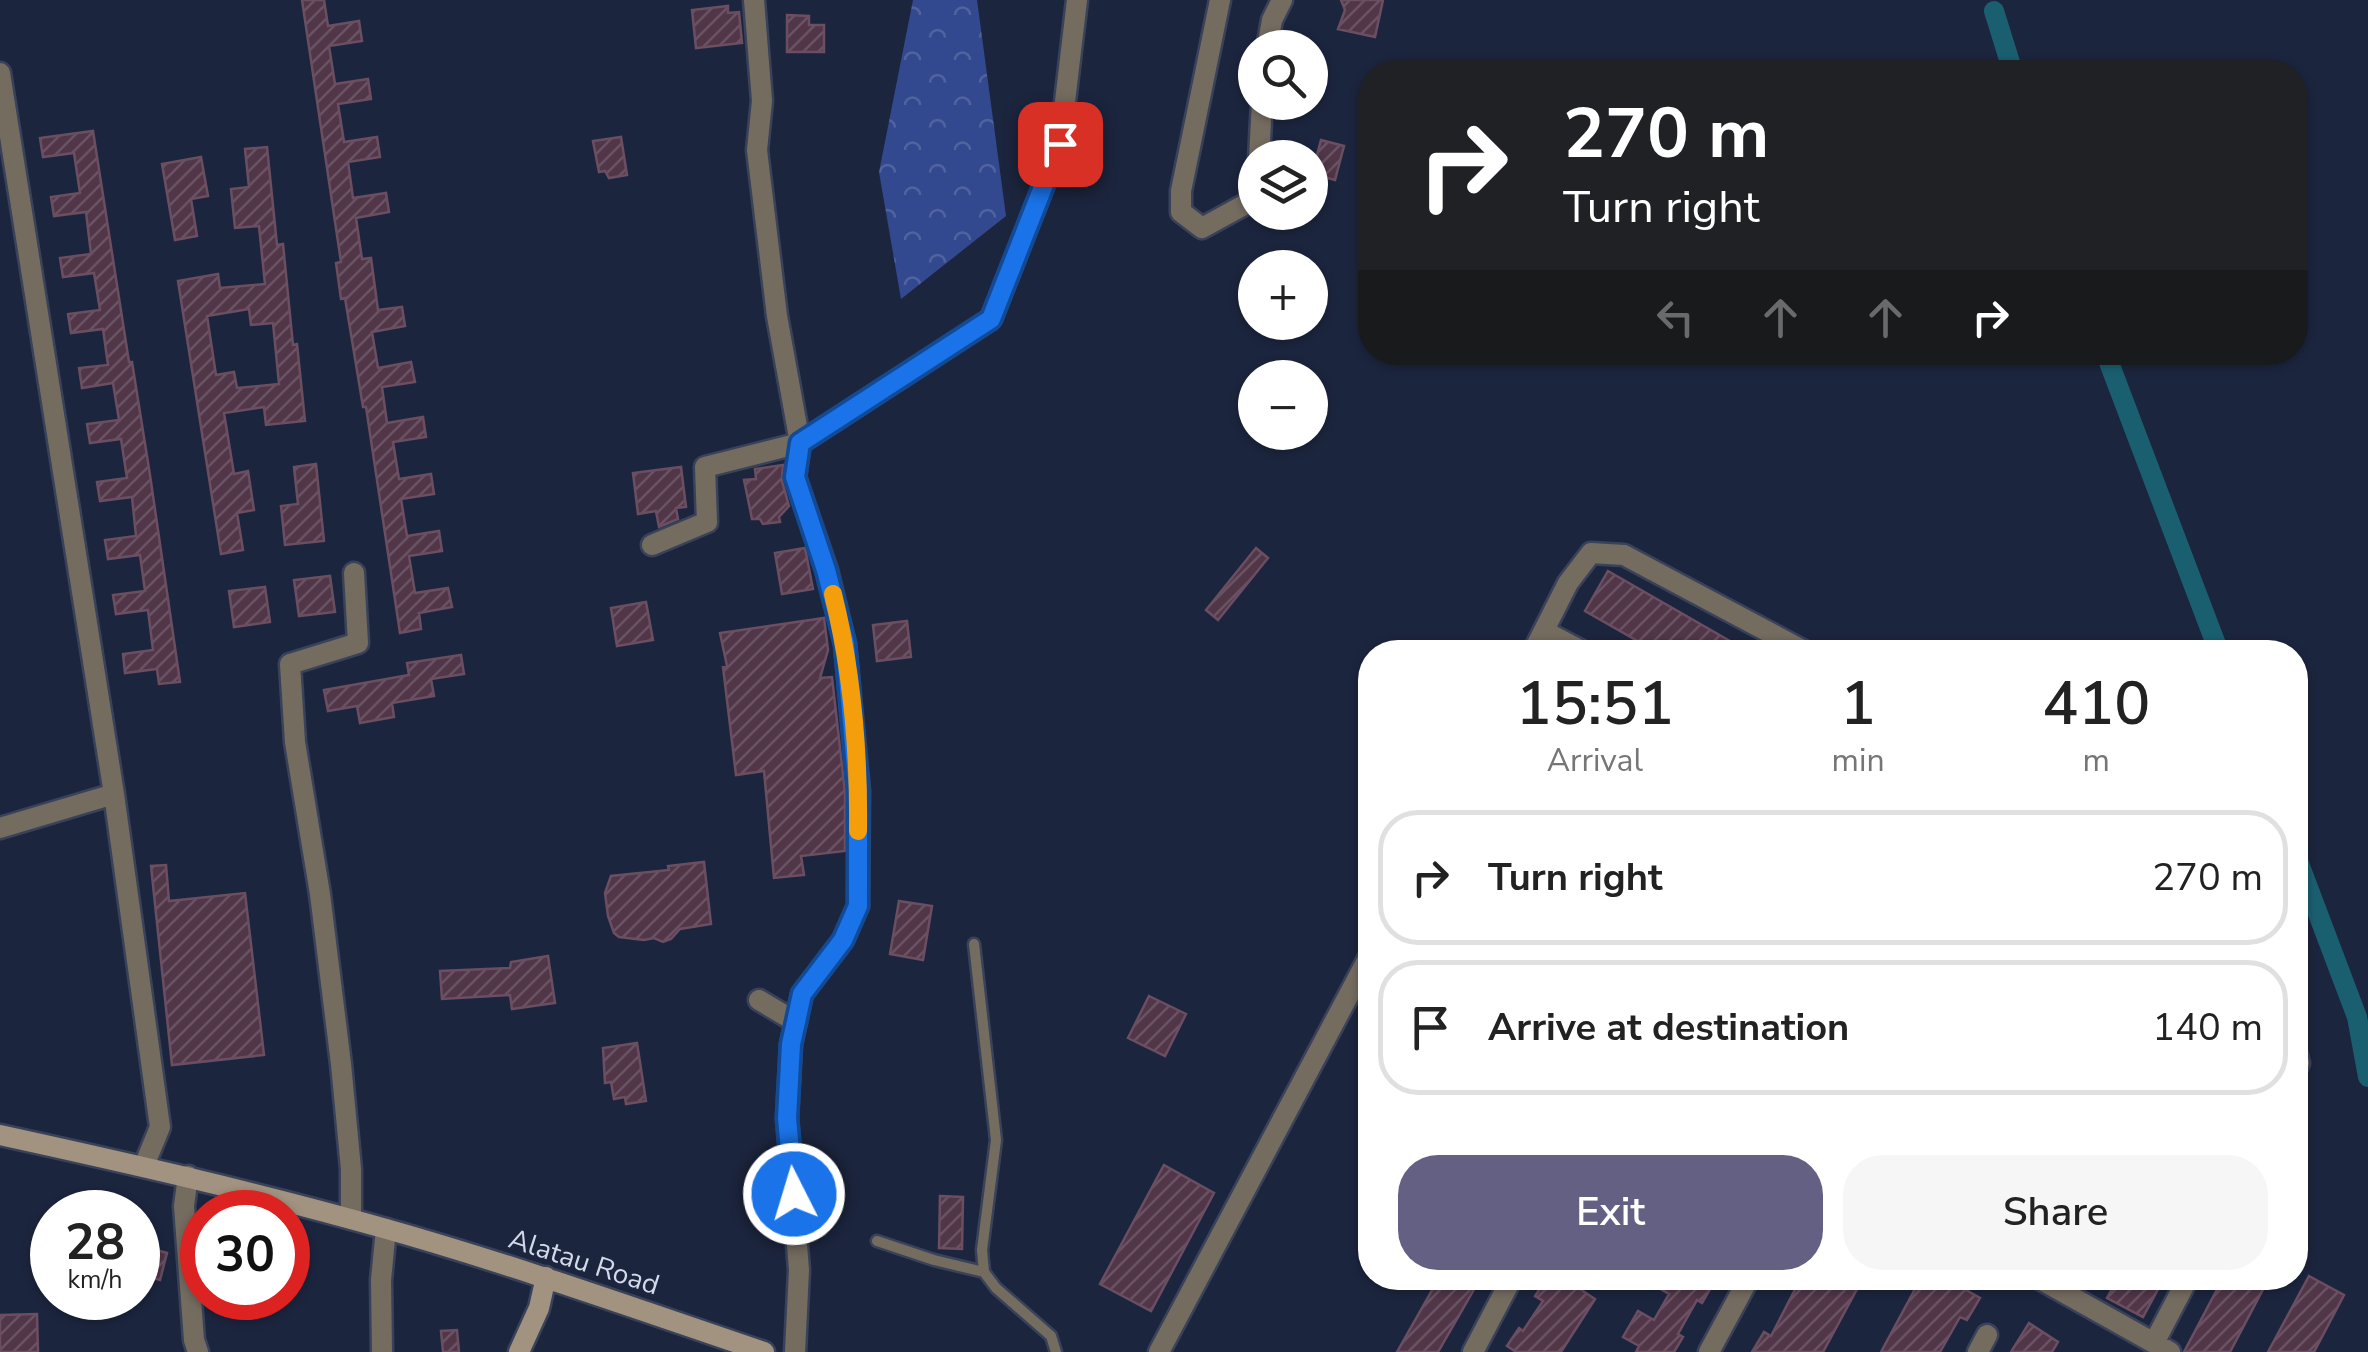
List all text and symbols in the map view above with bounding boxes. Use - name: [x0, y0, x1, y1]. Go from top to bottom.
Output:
- map controls: [1238, 30, 1328, 450]
- button: search: [1238, 30, 1328, 120]
- text: 270 m: [1563, 86, 1769, 182]
- icon: right: [1398, 100, 1528, 230]
- pin: [1018, 102, 1103, 187]
- icon: arrive: [1033, 117, 1088, 172]
- button: layers: [1238, 140, 1328, 230]
- text: Turn right: [1563, 177, 1760, 238]
- button: +: [1238, 250, 1328, 340]
- icon: left: [1648, 290, 1703, 345]
- icon: ahead: [1753, 290, 1808, 345]
- icon: ahead: [1858, 290, 1913, 345]
- icon: right: [1963, 290, 2018, 345]
- button: −: [1238, 360, 1328, 450]
- text: 15:51: [1516, 663, 1674, 745]
- text: 1: [1840, 663, 1876, 745]
- text: 410: [2042, 663, 2150, 745]
- text: Arrival: [1547, 739, 1643, 782]
- text: min: [1832, 739, 1885, 782]
- text: m: [2083, 739, 2110, 782]
- icon: right: [1403, 850, 1458, 905]
- text: Turn right: [1488, 852, 1663, 903]
- text: 270 m: [2152, 852, 2263, 903]
- icon: arrive: [1403, 1000, 1458, 1055]
- text: Arrive at destination: [1488, 1002, 1849, 1053]
- text: 140 m: [2152, 1002, 2263, 1053]
- position arrow: [742, 1142, 846, 1246]
- button: Exit: [1398, 1155, 1823, 1270]
- button: Share: [1843, 1155, 2268, 1270]
- speed limit sign: 30: [180, 1190, 310, 1320]
- text: 28: [65, 1208, 125, 1277]
- street label: Alatau Road: [504, 1220, 664, 1304]
- text: km/h: [67, 1263, 123, 1297]

